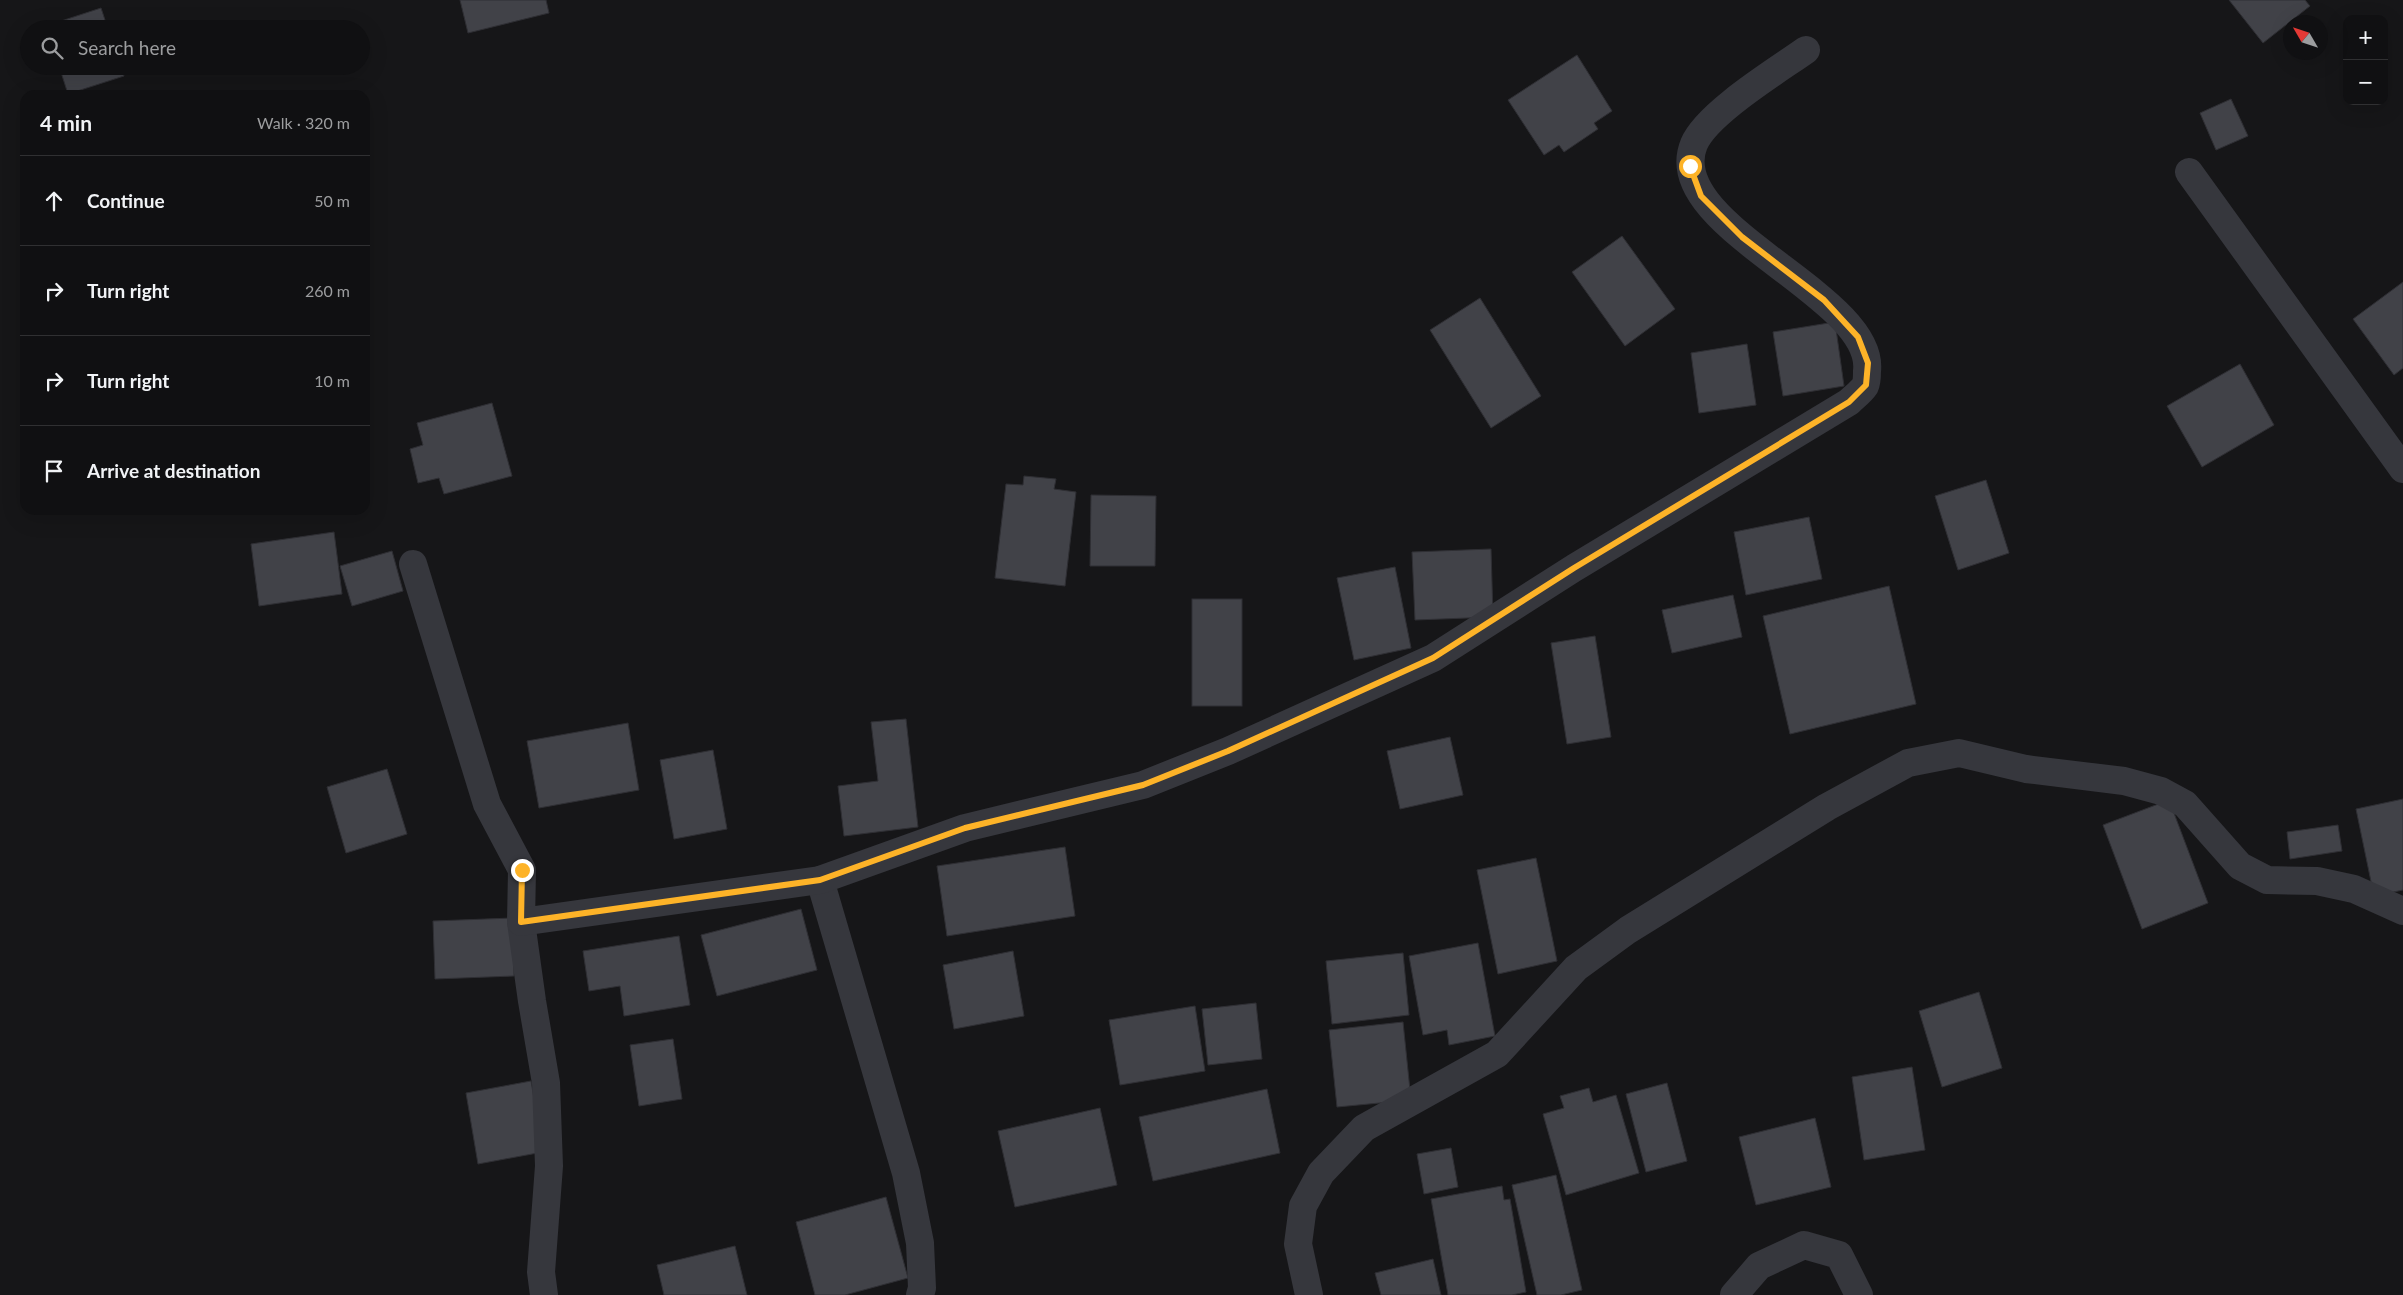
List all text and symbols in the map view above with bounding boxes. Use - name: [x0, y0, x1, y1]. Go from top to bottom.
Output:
- north arrow: [2283, 15, 2328, 60]
- map controls: [2343, 15, 2388, 105]
- button: +: [2343, 15, 2388, 60]
- search box: [20, 20, 370, 75]
- icon: search: [38, 34, 66, 62]
- text: Search here: [78, 36, 176, 59]
- button: −: [2343, 60, 2388, 105]
- text: 4 min: [40, 110, 92, 135]
- text: Walk · 320 m: [257, 113, 350, 132]
- route start: [1679, 155, 1702, 178]
- icon: ahead: [40, 187, 68, 215]
- text: Continue: [87, 189, 165, 212]
- text: 50 m: [314, 191, 350, 210]
- icon: right: [40, 277, 68, 305]
- text: Turn right: [87, 279, 169, 302]
- text: 260 m: [305, 281, 350, 300]
- icon: right: [40, 367, 68, 395]
- text: Turn right: [87, 369, 169, 392]
- text: 10 m: [314, 371, 350, 390]
- icon: arrive: [40, 457, 68, 485]
- text: Arrive at destination: [87, 459, 260, 482]
- route end: [511, 859, 534, 882]

